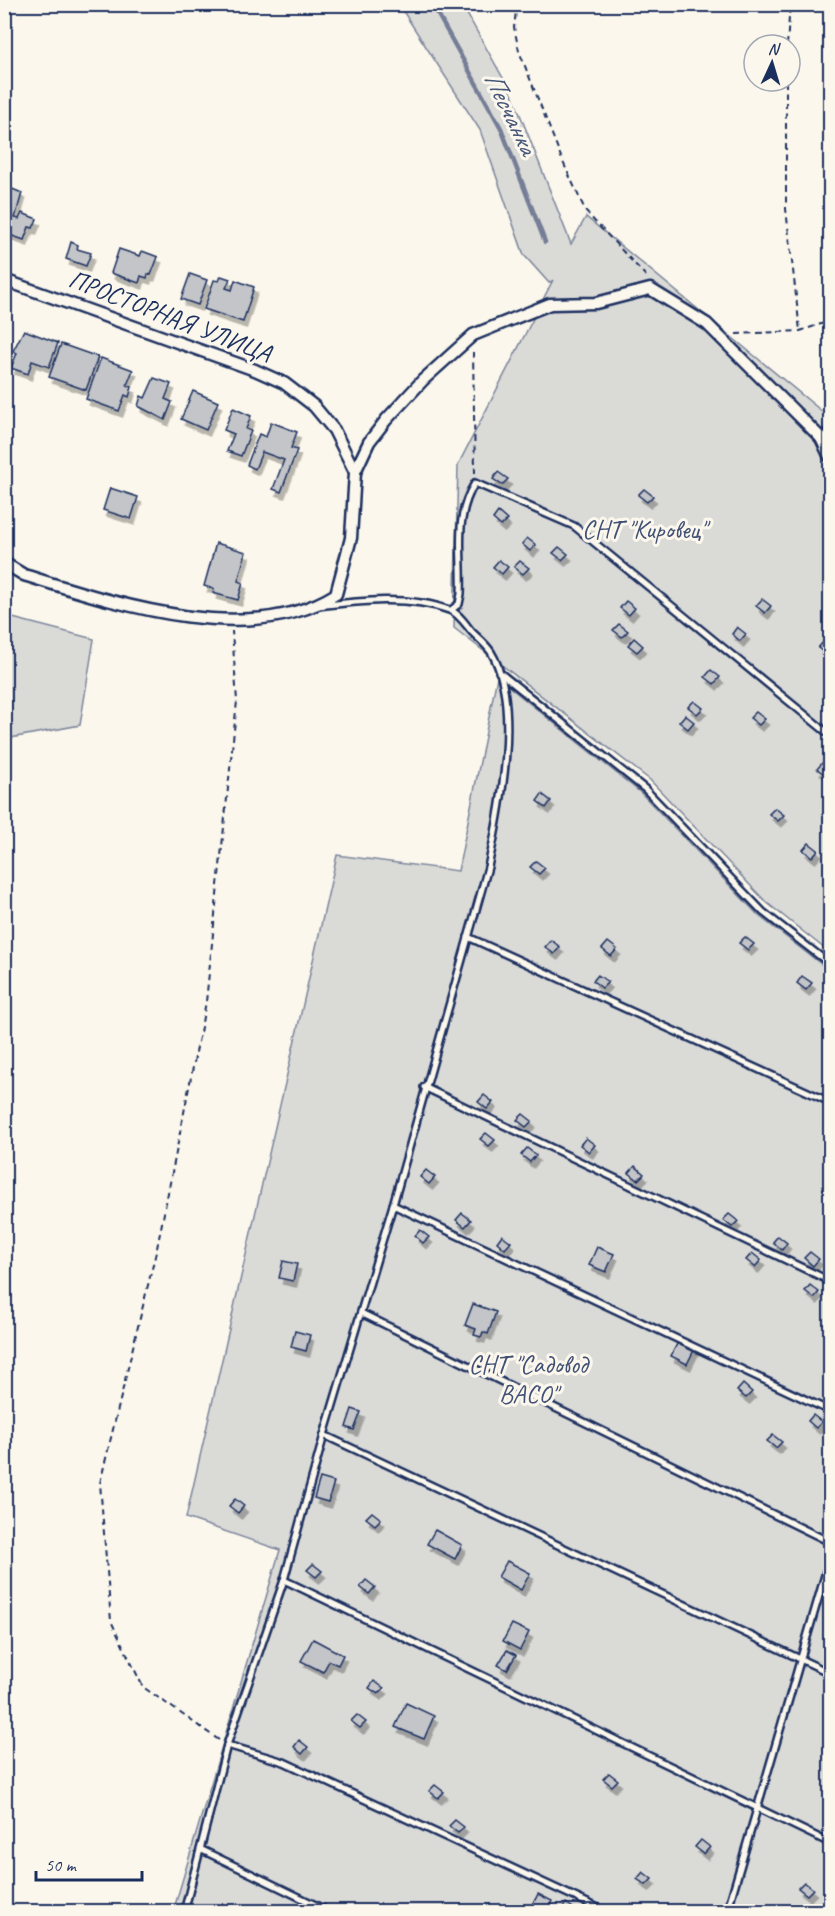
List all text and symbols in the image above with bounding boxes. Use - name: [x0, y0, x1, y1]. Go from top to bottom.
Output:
- north arrow: [742, 33, 802, 93]
- text: N: [767, 39, 782, 60]
- water label: Песчанка: [477, 66, 547, 162]
- street label: ПРОСТОРНАЯ УЛИЦА: [64, 262, 278, 371]
- park label: СНТ "Кировец": [582, 513, 711, 546]
- park label: СНТ "Садовод ВАСО": [469, 1348, 590, 1411]
- scale bar: [36, 1844, 142, 1882]
- text: 50 m: [45, 1854, 78, 1876]

